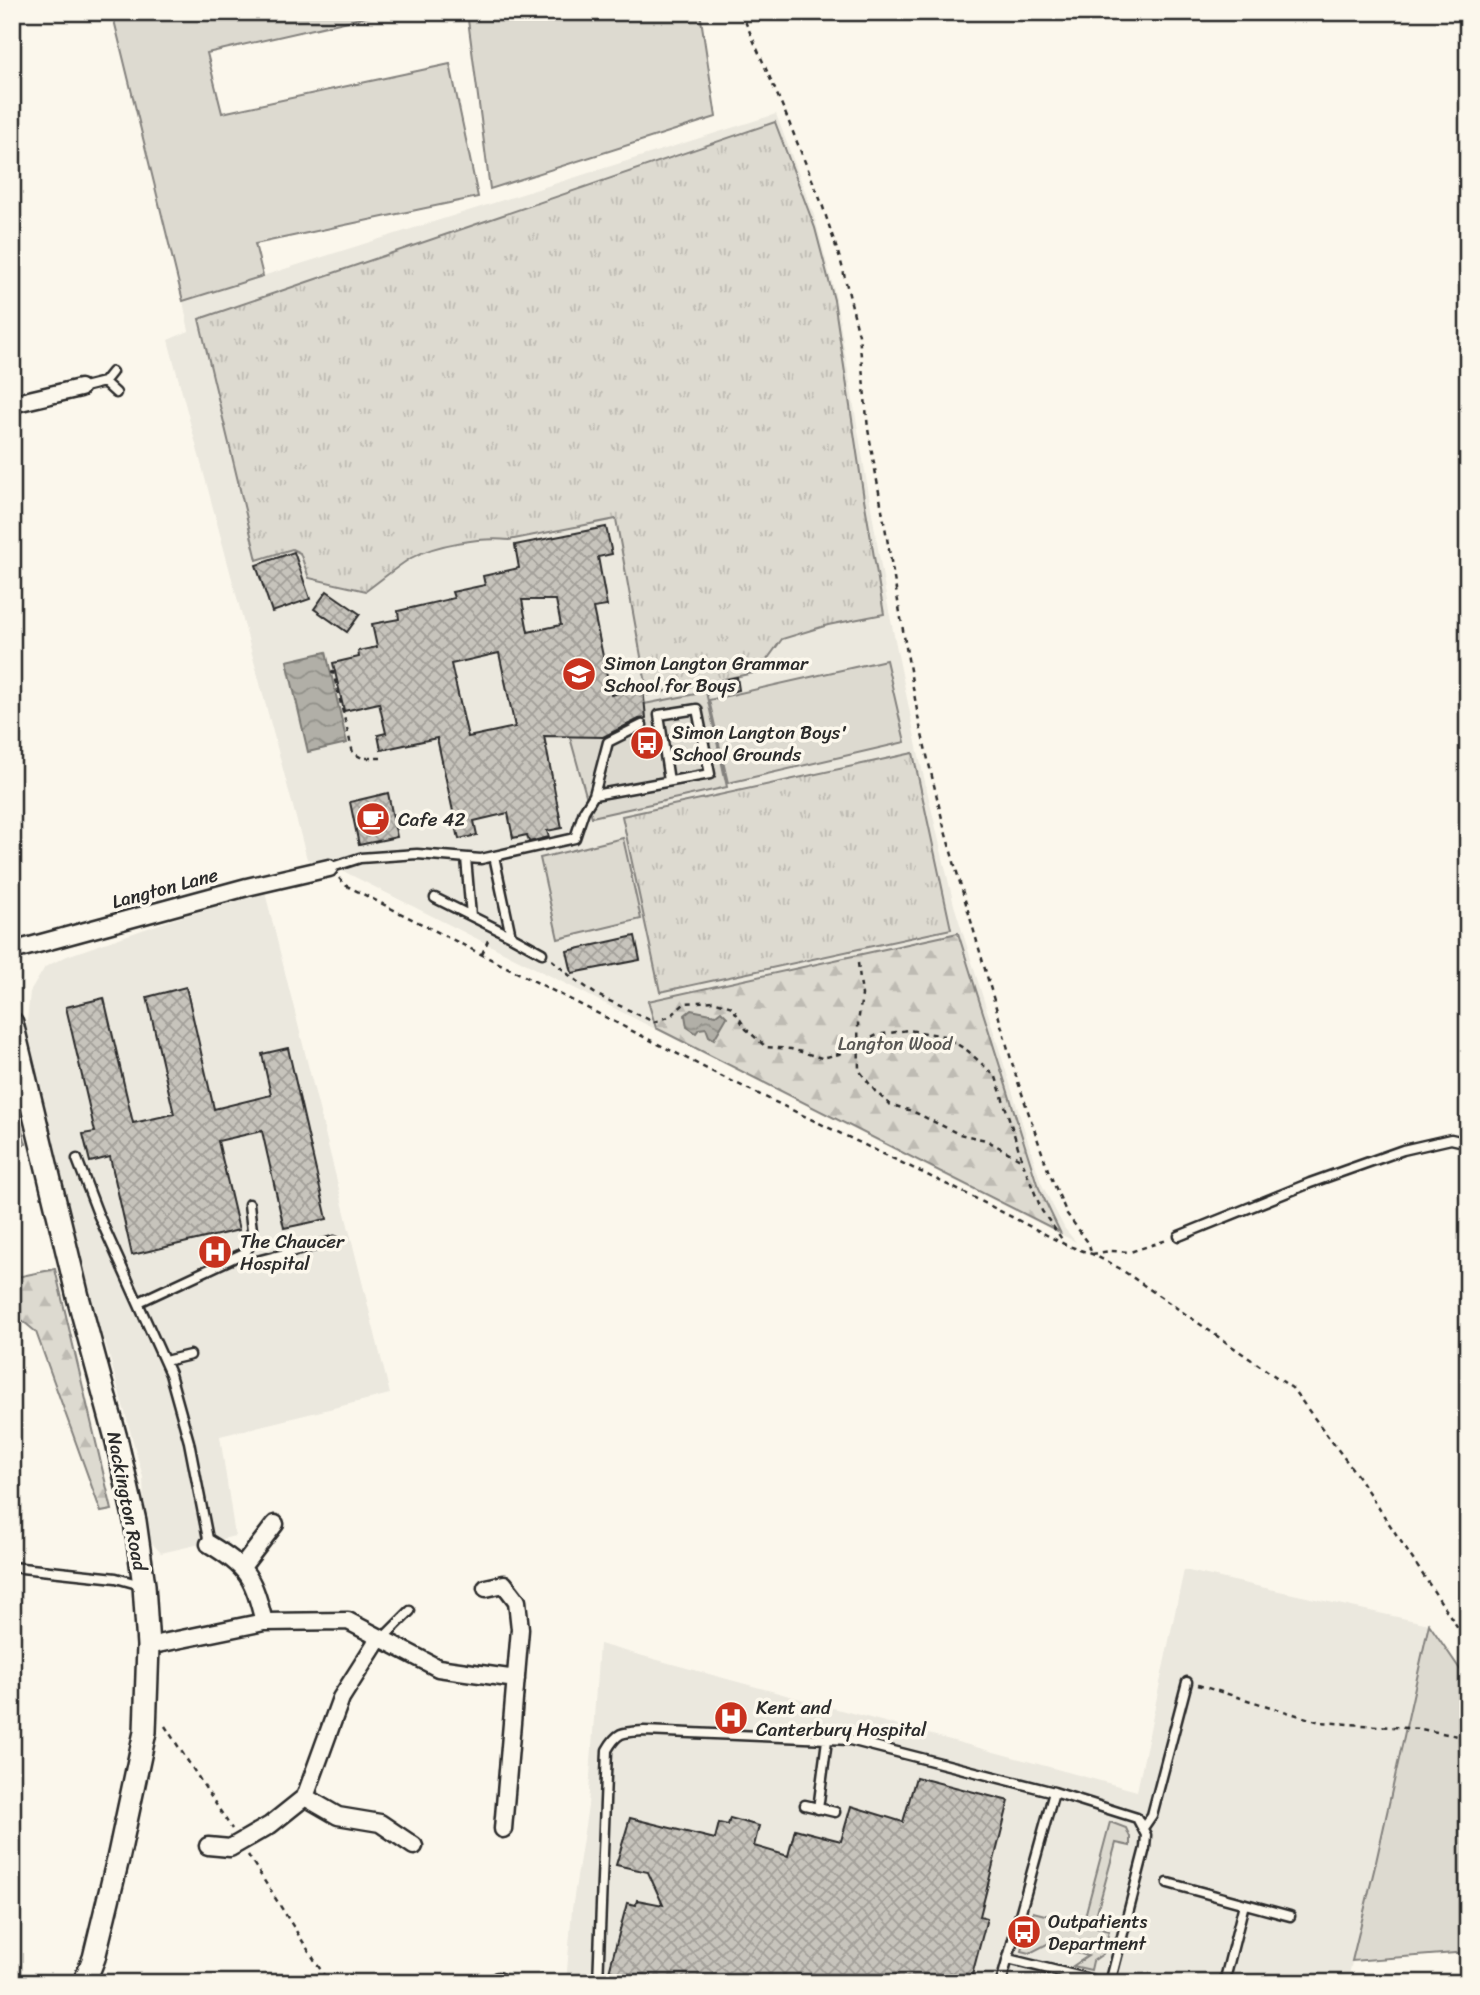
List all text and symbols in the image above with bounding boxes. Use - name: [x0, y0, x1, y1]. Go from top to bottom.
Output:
- place label: Simon Langton Grammar School for Boys: [604, 647, 809, 702]
- school or university icon: Simon Langton Grammar School for Boys: [560, 655, 598, 693]
- place label: Simon Langton Boys' School Grounds: [672, 716, 847, 771]
- bus stop icon: Simon Langton Boys' School Grounds: [628, 724, 666, 762]
- cafe icon: Cafe 42: [354, 800, 392, 838]
- place label: Cafe 42: [398, 803, 465, 836]
- street label: Langton Lane: [108, 858, 222, 918]
- park label: Langton Wood: [838, 1027, 953, 1060]
- place label: The Chaucer Hospital: [240, 1225, 345, 1280]
- hospital icon: The Chaucer Hospital: [196, 1233, 234, 1271]
- street label: Nackington Road: [97, 1429, 157, 1575]
- place label: Kent and Canterbury Hospital: [756, 1691, 927, 1746]
- hospital icon: Kent and Canterbury Hospital: [712, 1699, 750, 1737]
- place label: Outpatients Department: [1048, 1905, 1148, 1960]
- bus stop icon: Outpatients Department: [1005, 1913, 1043, 1951]

